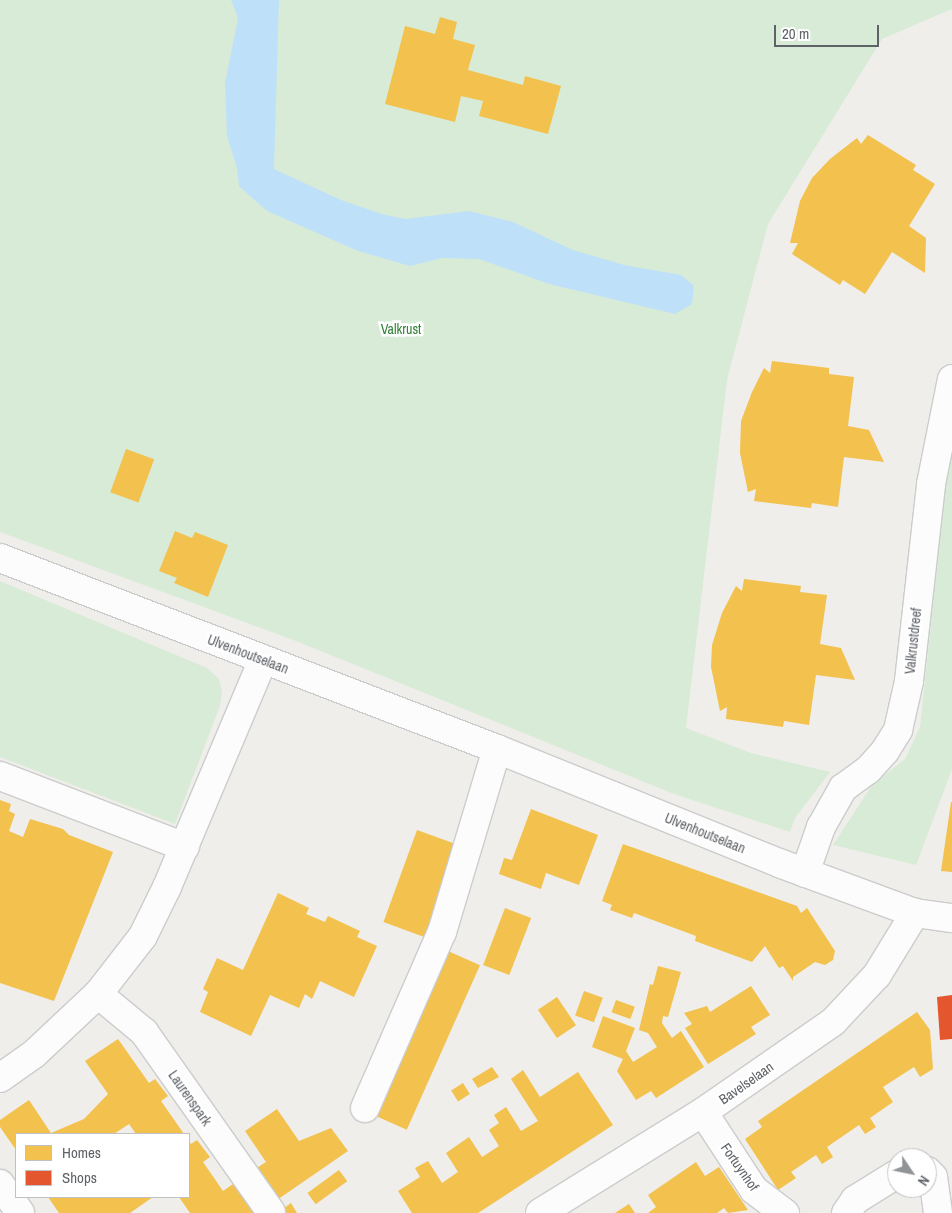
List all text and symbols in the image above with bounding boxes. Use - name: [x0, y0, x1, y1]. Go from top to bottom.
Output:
- scale bar: [777, 15, 882, 47]
- text: 20 m: [782, 23, 809, 44]
- park label: Valkrust: [381, 321, 421, 337]
- street label: Valkrustdreef: [901, 607, 925, 675]
- street label: Ulvenhoutselaan: [205, 631, 291, 677]
- street label: Ulvenhoutselaan: [662, 809, 748, 857]
- street label: Bavelselaan: [716, 1058, 776, 1108]
- street label: Laurenspark: [165, 1067, 215, 1129]
- legend: [15, 1133, 190, 1198]
- street label: Fortuynhof: [718, 1140, 762, 1194]
- text: Homes: [62, 1142, 101, 1163]
- north arrow: [887, 1148, 937, 1198]
- text: Shops: [62, 1167, 97, 1188]
- text: N: [914, 1172, 933, 1189]

